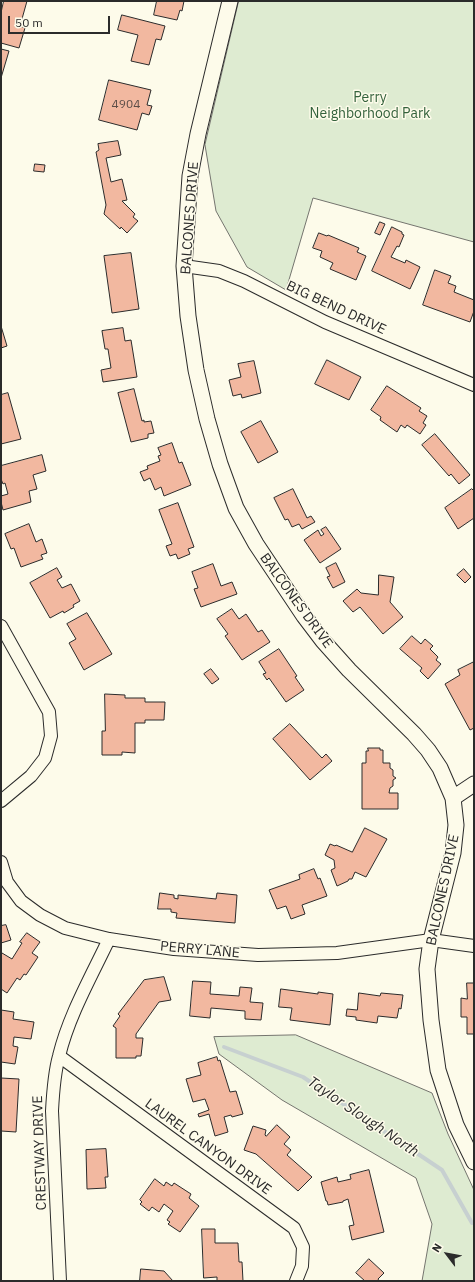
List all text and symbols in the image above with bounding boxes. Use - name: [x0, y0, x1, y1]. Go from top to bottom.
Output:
- scale bar: [10, 8, 112, 34]
- text: 50 m: [15, 15, 43, 30]
- park label: Perry Neighborhood Park: [310, 90, 430, 122]
- house number: 4904: [112, 98, 140, 112]
- street label: BALCONES DRIVE: [178, 161, 202, 275]
- street label: BIG BEND DRIVE: [283, 277, 389, 339]
- street label: BALCONES DRIVE: [256, 550, 336, 652]
- street label: BALCONES DRIVE: [423, 833, 463, 947]
- street label: PERRY LANE: [159, 938, 241, 962]
- water label: Taylor Slough North: [304, 1073, 422, 1161]
- street label: CRESTWAY DRIVE: [30, 1095, 50, 1211]
- street label: LAUREL CANYON DRIVE: [141, 1095, 275, 1199]
- north arrow: [427, 1234, 467, 1274]
- text: N: [429, 1241, 445, 1255]

